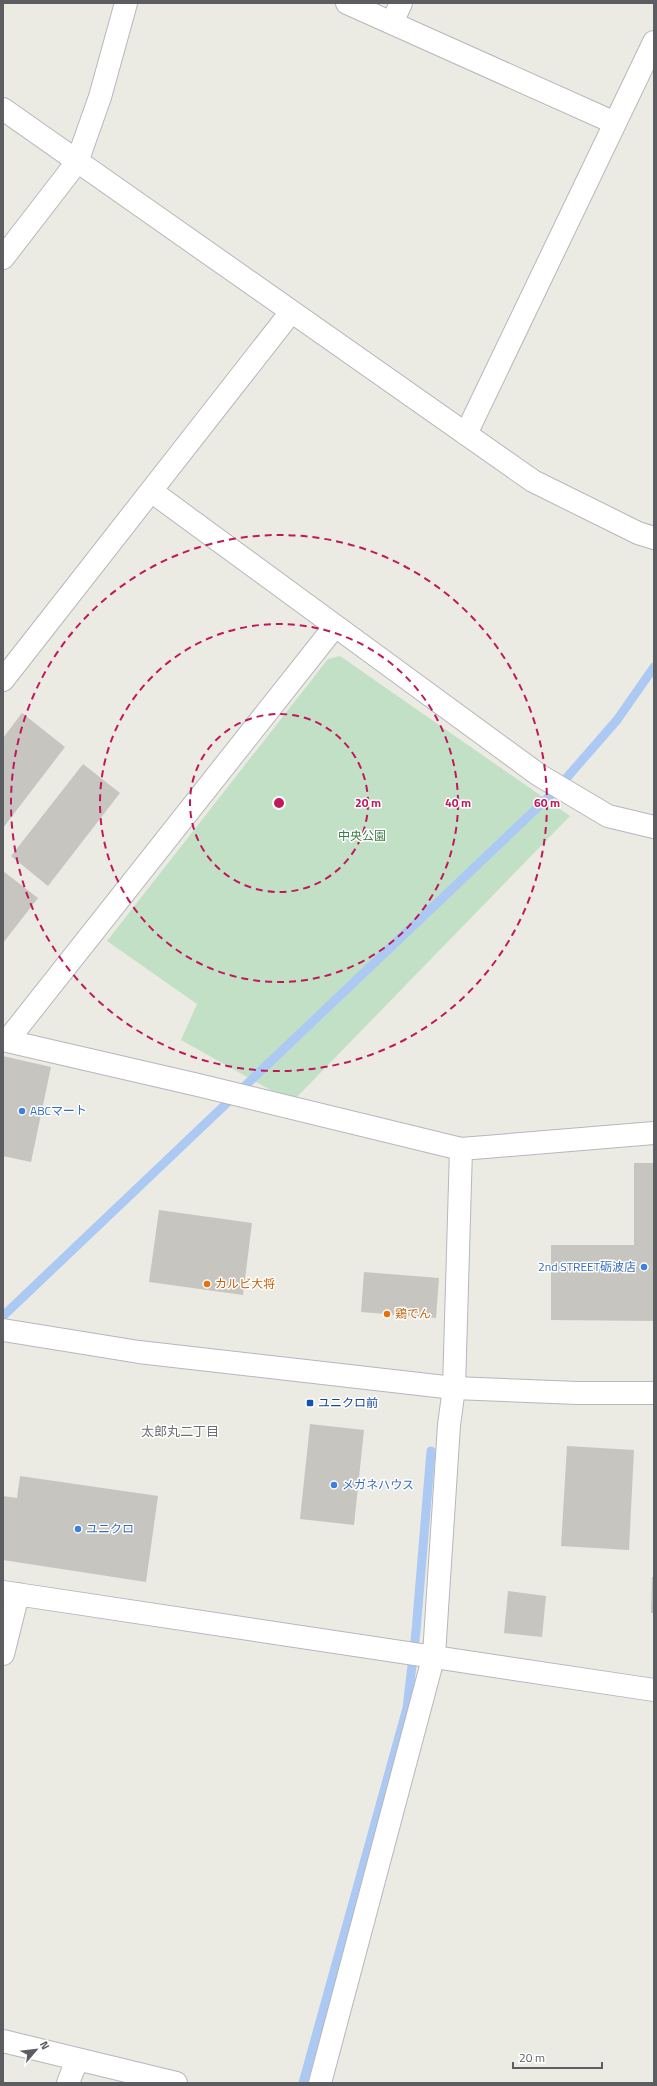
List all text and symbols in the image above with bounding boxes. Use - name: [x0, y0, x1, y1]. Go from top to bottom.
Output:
- text: 20 m: [355, 793, 381, 812]
- text: 40 m: [445, 793, 471, 812]
- text: 60 m: [534, 793, 560, 812]
- centre of rings: [272, 796, 286, 810]
- park label: 中央公園: [338, 826, 386, 845]
- place label: ABCマート: [30, 1101, 87, 1120]
- marker: ABCマート: [17, 1106, 27, 1116]
- place label: 2nd STREET砺波店: [538, 1257, 636, 1276]
- marker: 2nd STREET砺波店: [639, 1262, 649, 1272]
- place label: カルビ大将: [215, 1274, 275, 1293]
- marker: カルビ大将: [202, 1279, 212, 1289]
- place label: 鶏でん: [395, 1304, 431, 1323]
- marker: 鶏でん: [382, 1309, 392, 1319]
- place label: ユニクロ前: [318, 1393, 378, 1412]
- marker: ユニクロ前: [305, 1398, 315, 1408]
- district label: 太郎丸二丁目: [141, 1421, 219, 1441]
- place label: メガネハウス: [342, 1475, 414, 1494]
- marker: メガネハウス: [329, 1480, 339, 1490]
- place label: ユニクロ: [86, 1519, 134, 1538]
- marker: ユニクロ: [73, 1524, 83, 1534]
- north arrow: [16, 2030, 56, 2070]
- text: N: [36, 2038, 54, 2052]
- scale bar: [513, 2044, 602, 2070]
- text: 20 m: [519, 2048, 545, 2067]

